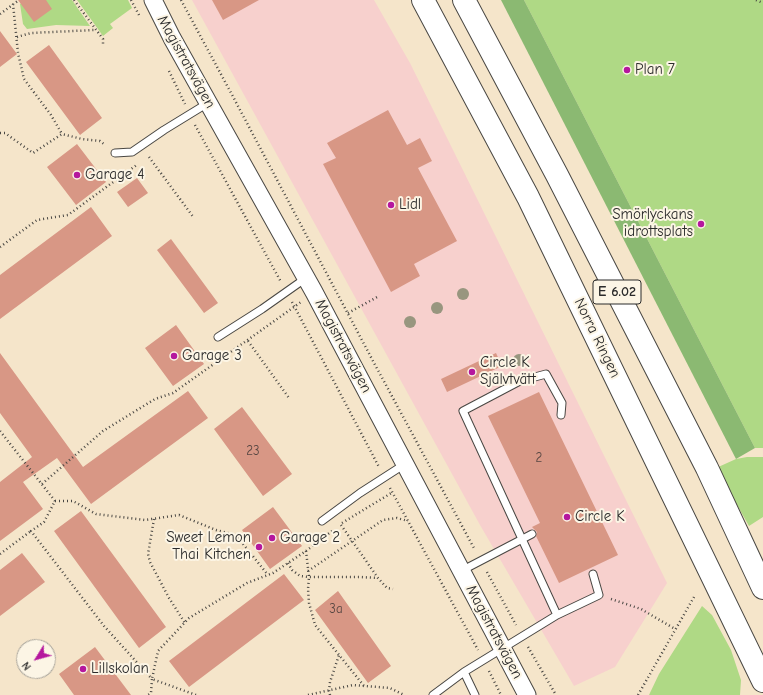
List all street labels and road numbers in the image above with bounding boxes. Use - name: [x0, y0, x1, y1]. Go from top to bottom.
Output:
- street label: Magistratsvägen: [153, 12, 219, 112]
- road number: E 6.02: [593, 280, 641, 304]
- street label: Norra Ringen: [570, 295, 624, 381]
- street label: Magistratsvägen: [311, 296, 375, 396]
- street label: Magistratsvägen: [462, 582, 526, 682]

